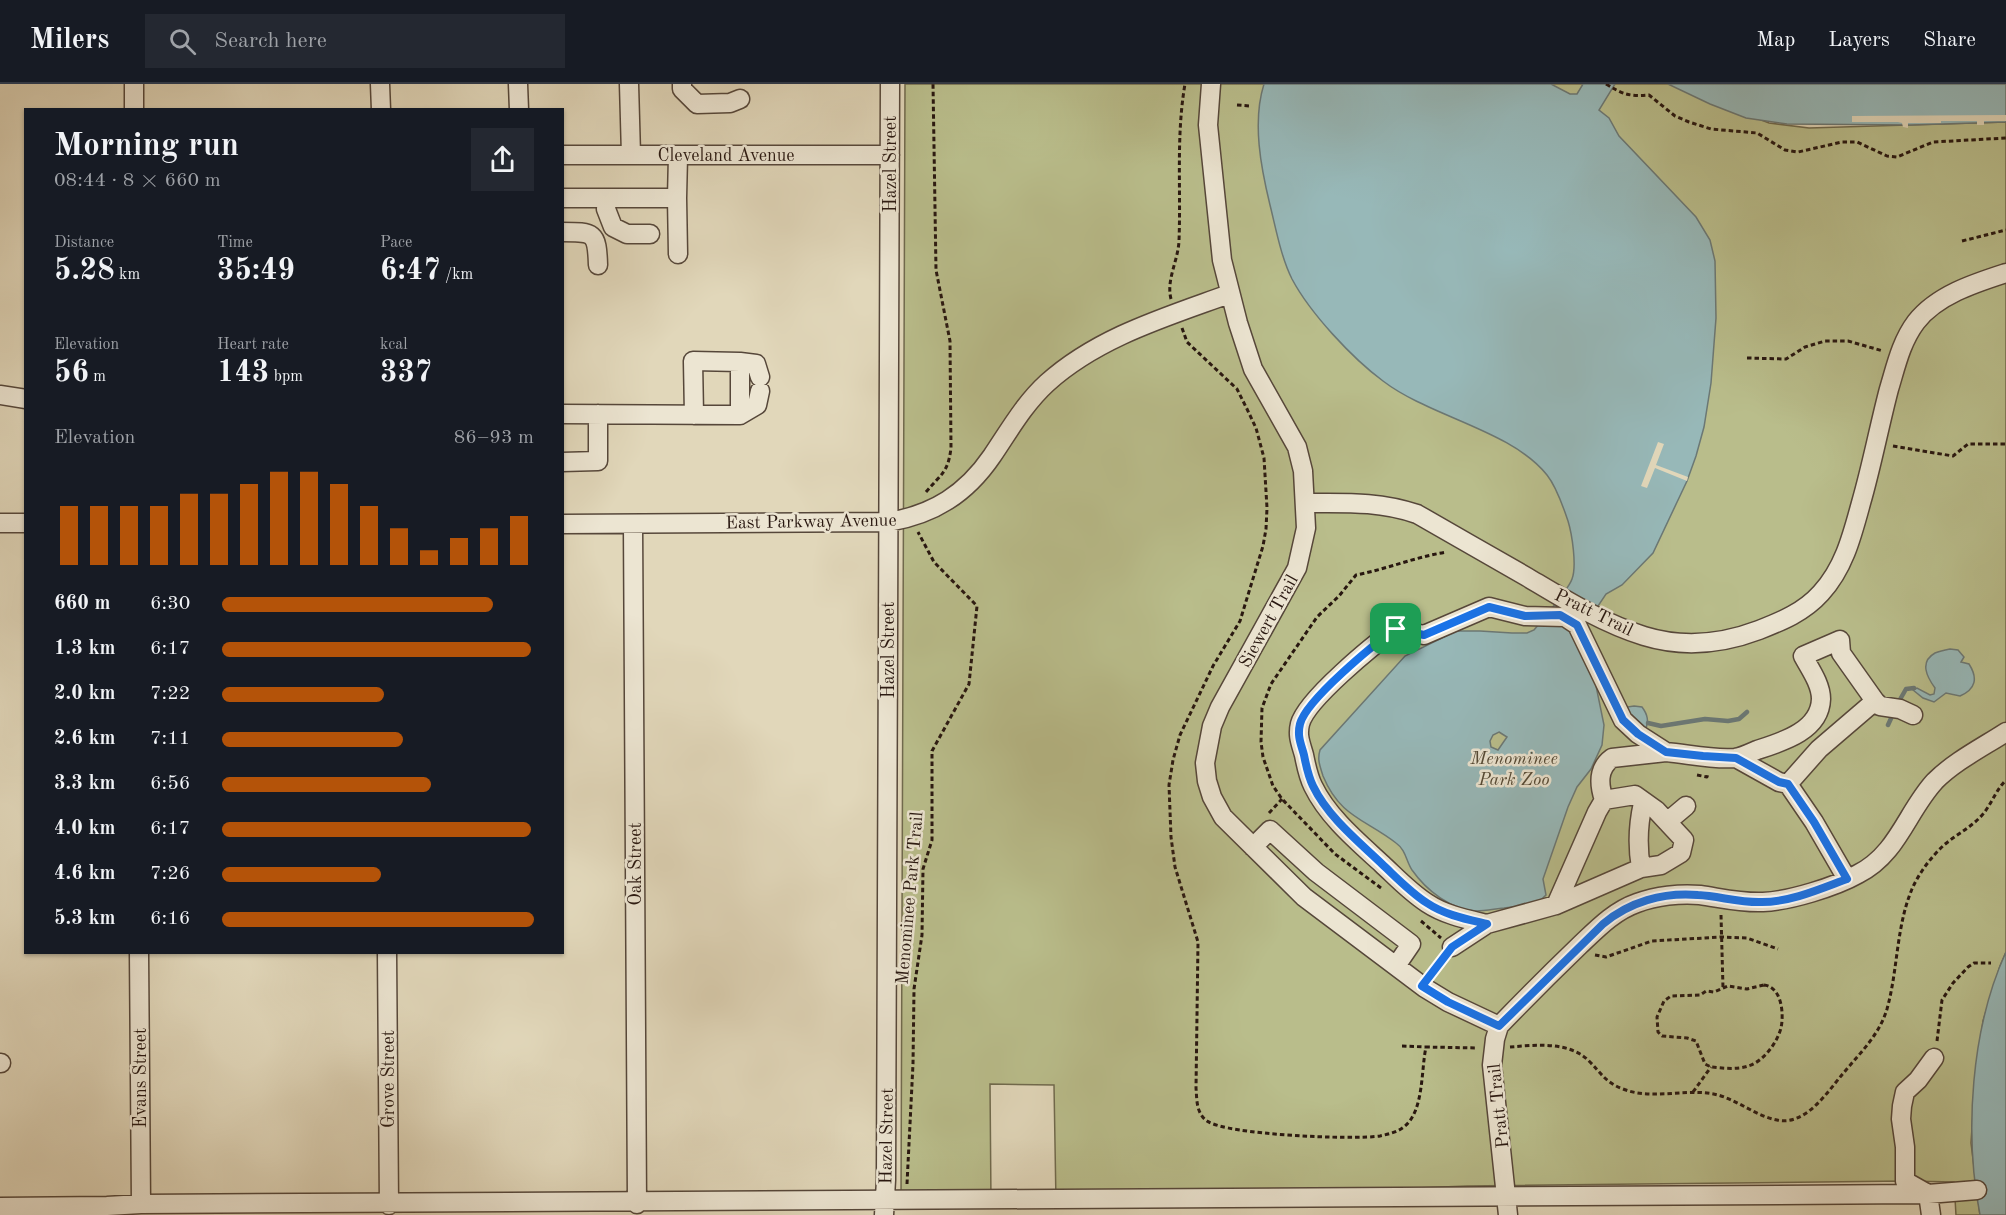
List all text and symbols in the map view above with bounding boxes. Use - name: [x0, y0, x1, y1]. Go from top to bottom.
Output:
- search box: [145, 14, 565, 68]
- icon: search: [166, 25, 199, 58]
- text: Milers: [30, 27, 109, 55]
- text: Search here: [214, 30, 327, 52]
- text: Map: [1756, 30, 1795, 51]
- text: Layers: [1828, 30, 1890, 51]
- text: Share: [1923, 30, 1976, 51]
- street label: Hazel Street: [882, 116, 900, 212]
- button: share: [471, 128, 534, 191]
- text: Morning run: [54, 130, 239, 163]
- street label: Cleveland Avenue: [657, 147, 795, 165]
- text: 08:44 · 8 × 660 m: [54, 171, 221, 191]
- text: Distance: [54, 235, 114, 251]
- text: Time: [217, 235, 253, 251]
- text: Pace: [380, 235, 412, 251]
- text: 5.28: [54, 256, 115, 286]
- text: 35:49: [217, 256, 295, 286]
- text: 6:47: [380, 256, 441, 286]
- text: km: [115, 267, 140, 283]
- text: /km: [441, 267, 473, 283]
- text: Elevation: [54, 337, 119, 353]
- text: Heart rate: [217, 337, 289, 353]
- text: kcal: [380, 337, 408, 353]
- text: 56: [54, 358, 89, 388]
- text: 143: [217, 358, 269, 388]
- text: 337: [380, 358, 432, 388]
- text: m: [89, 369, 106, 385]
- text: bpm: [269, 369, 303, 385]
- text: Elevation: [54, 428, 135, 448]
- text: 86–93 m: [454, 428, 534, 448]
- street label: East Parkway Avenue: [725, 512, 897, 532]
- street label: Siewert Trail: [1236, 572, 1302, 671]
- street label: Pratt Trail: [1551, 586, 1636, 640]
- text: 660 m: [54, 594, 110, 614]
- text: 6:30: [150, 594, 190, 614]
- street label: Hazel Street: [880, 602, 898, 698]
- pin: [1370, 603, 1421, 654]
- icon: arrive: [1379, 612, 1412, 645]
- text: 1.3 km: [54, 639, 116, 659]
- text: 6:17: [150, 639, 190, 659]
- text: 2.0 km: [54, 684, 116, 704]
- text: 7:22: [150, 684, 190, 704]
- text: 2.6 km: [54, 729, 116, 749]
- text: 7:11: [150, 729, 190, 749]
- park label: Menominee Park Zoo: [1469, 750, 1558, 789]
- text: 3.3 km: [54, 774, 116, 794]
- text: 6:56: [150, 774, 190, 794]
- street label: Menominee Park Trail: [893, 811, 927, 985]
- text: 4.0 km: [54, 819, 116, 839]
- text: 6:17: [150, 819, 190, 839]
- street label: Oak Street: [627, 822, 645, 906]
- text: 4.6 km: [54, 864, 116, 884]
- text: 7:26: [150, 864, 190, 884]
- text: 5.3 km: [54, 909, 116, 929]
- text: 6:16: [150, 909, 190, 929]
- street label: Evans Street: [132, 1028, 150, 1128]
- street label: Grove Street: [380, 1030, 398, 1128]
- street label: Pratt Trail: [1486, 1063, 1512, 1149]
- street label: Hazel Street: [877, 1087, 897, 1185]

